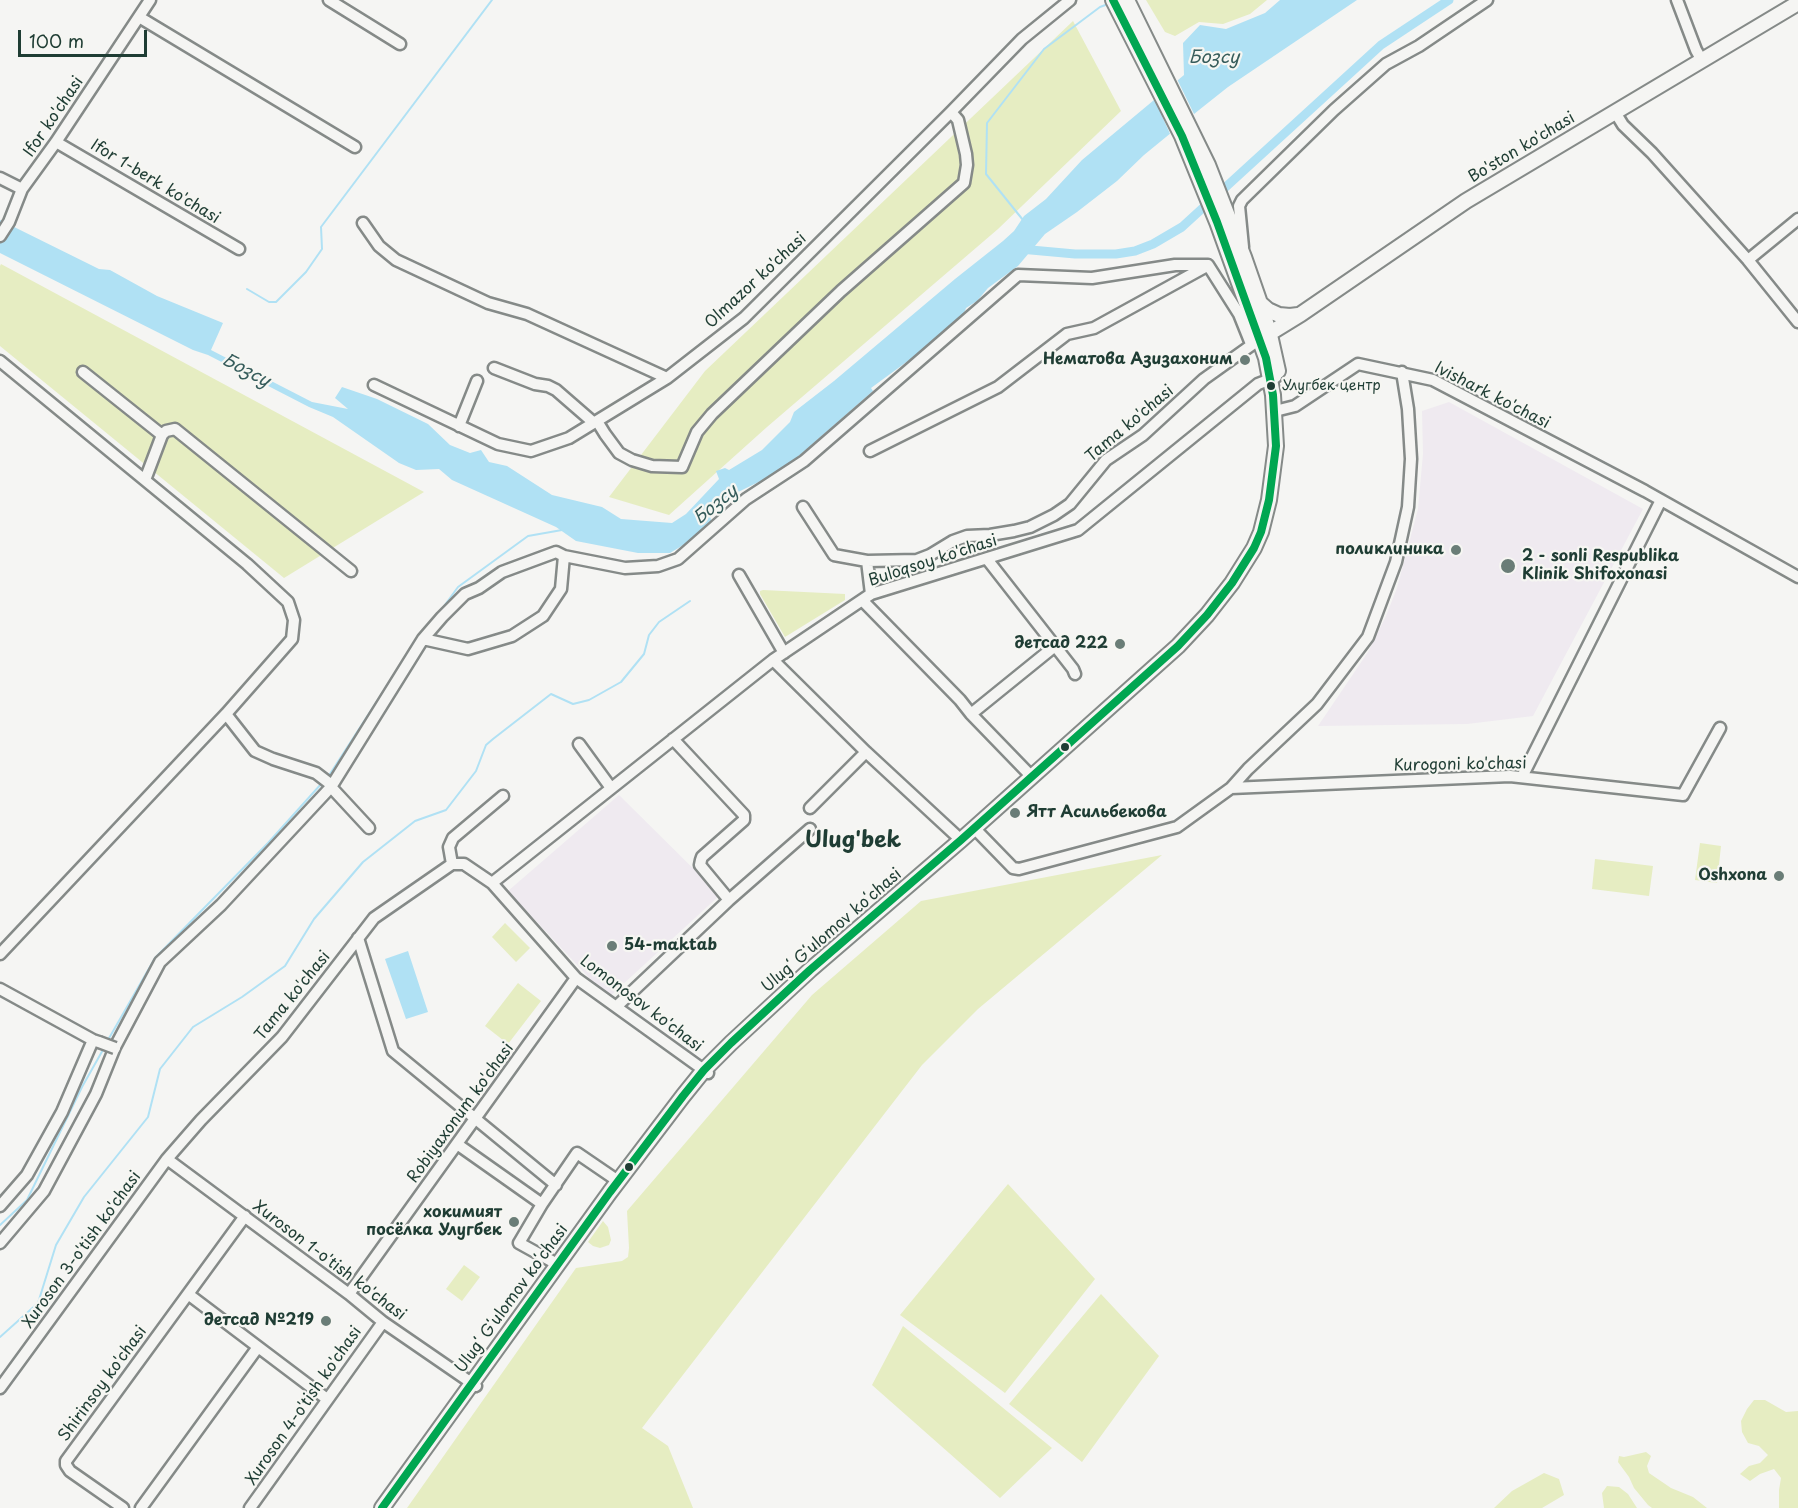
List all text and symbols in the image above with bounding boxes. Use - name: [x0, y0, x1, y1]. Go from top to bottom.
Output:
- scale bar: [21, 18, 150, 56]
- text: 100 m: [29, 27, 84, 54]
- water label: Бозсу: [1189, 47, 1239, 69]
- street label: Ifor ko'chasi: [20, 73, 88, 161]
- street label: Bo'ston ko'chasi: [1465, 109, 1579, 187]
- street label: Ifor 1-berk ko'chasi: [87, 136, 223, 228]
- street label: Olmazor ko'chasi: [701, 229, 811, 333]
- water label: Бозсу: [219, 350, 273, 392]
- place label: Нематова Азизахоним: [1043, 350, 1233, 370]
- marker: Нематова Азизахоним: [1238, 353, 1252, 367]
- street label: Ivishark ko'chasi: [1431, 359, 1553, 433]
- place label: Улугбек центр: [1282, 378, 1381, 394]
- marker: Улугбек центр: [1265, 380, 1277, 392]
- street label: Tama ko'chasi: [1082, 382, 1178, 466]
- water label: Бозсу: [690, 481, 742, 529]
- street label: Buloqsoy ko'chasi: [866, 531, 1000, 591]
- place label: поликлиника: [1335, 540, 1444, 560]
- marker: поликлиника: [1449, 543, 1463, 557]
- place label: 2 - sonli Respublika Klinik Shifoxonasi: [1522, 547, 1679, 585]
- marker: 2 - sonli Respublika Klinik Shifoxonasi: [1499, 557, 1517, 575]
- place label: детсад 222: [1014, 634, 1108, 654]
- marker: детсад 222: [1113, 637, 1127, 651]
- unlabelled marker: [1059, 741, 1071, 753]
- street label: Kurogoni ko'chasi: [1393, 754, 1527, 776]
- place label: Ятт Асильбекова: [1027, 803, 1167, 823]
- marker: Ятт Асильбекова: [1008, 806, 1022, 820]
- district label: Ulug'bek: [805, 828, 901, 854]
- street label: Ulugʻ Gʻulomov koʻchasi: [758, 865, 906, 997]
- place label: Oshxona: [1698, 866, 1767, 886]
- marker: Oshxona: [1772, 869, 1786, 883]
- place label: 54-maktab: [624, 936, 717, 956]
- marker: 54-maktab: [605, 939, 619, 953]
- street label: Tama ko'chasi: [251, 948, 335, 1044]
- street label: Lomonosov ko'chasi: [576, 952, 706, 1056]
- street label: Robiyaxonum ko'chasi: [404, 1039, 518, 1187]
- unlabelled marker: [623, 1161, 635, 1173]
- street label: Xuroson 3-o'tish ko'chasi: [19, 1168, 145, 1332]
- street label: Хuroson 1-o'tish ko'chasi: [249, 1197, 409, 1325]
- place label: хокимият посёлка Улугбек: [366, 1203, 502, 1241]
- marker: хокимият посёлка Улугбек: [507, 1215, 521, 1229]
- street label: Ulugʻ Gʻulomov koʻchasi: [452, 1221, 572, 1377]
- place label: детсад №219: [204, 1311, 314, 1331]
- marker: детсад №219: [319, 1314, 333, 1328]
- street label: Shirinsoy ko'chasi: [55, 1323, 151, 1445]
- street label: Xuroson 4-o'tish ko'chasi: [242, 1323, 366, 1489]

